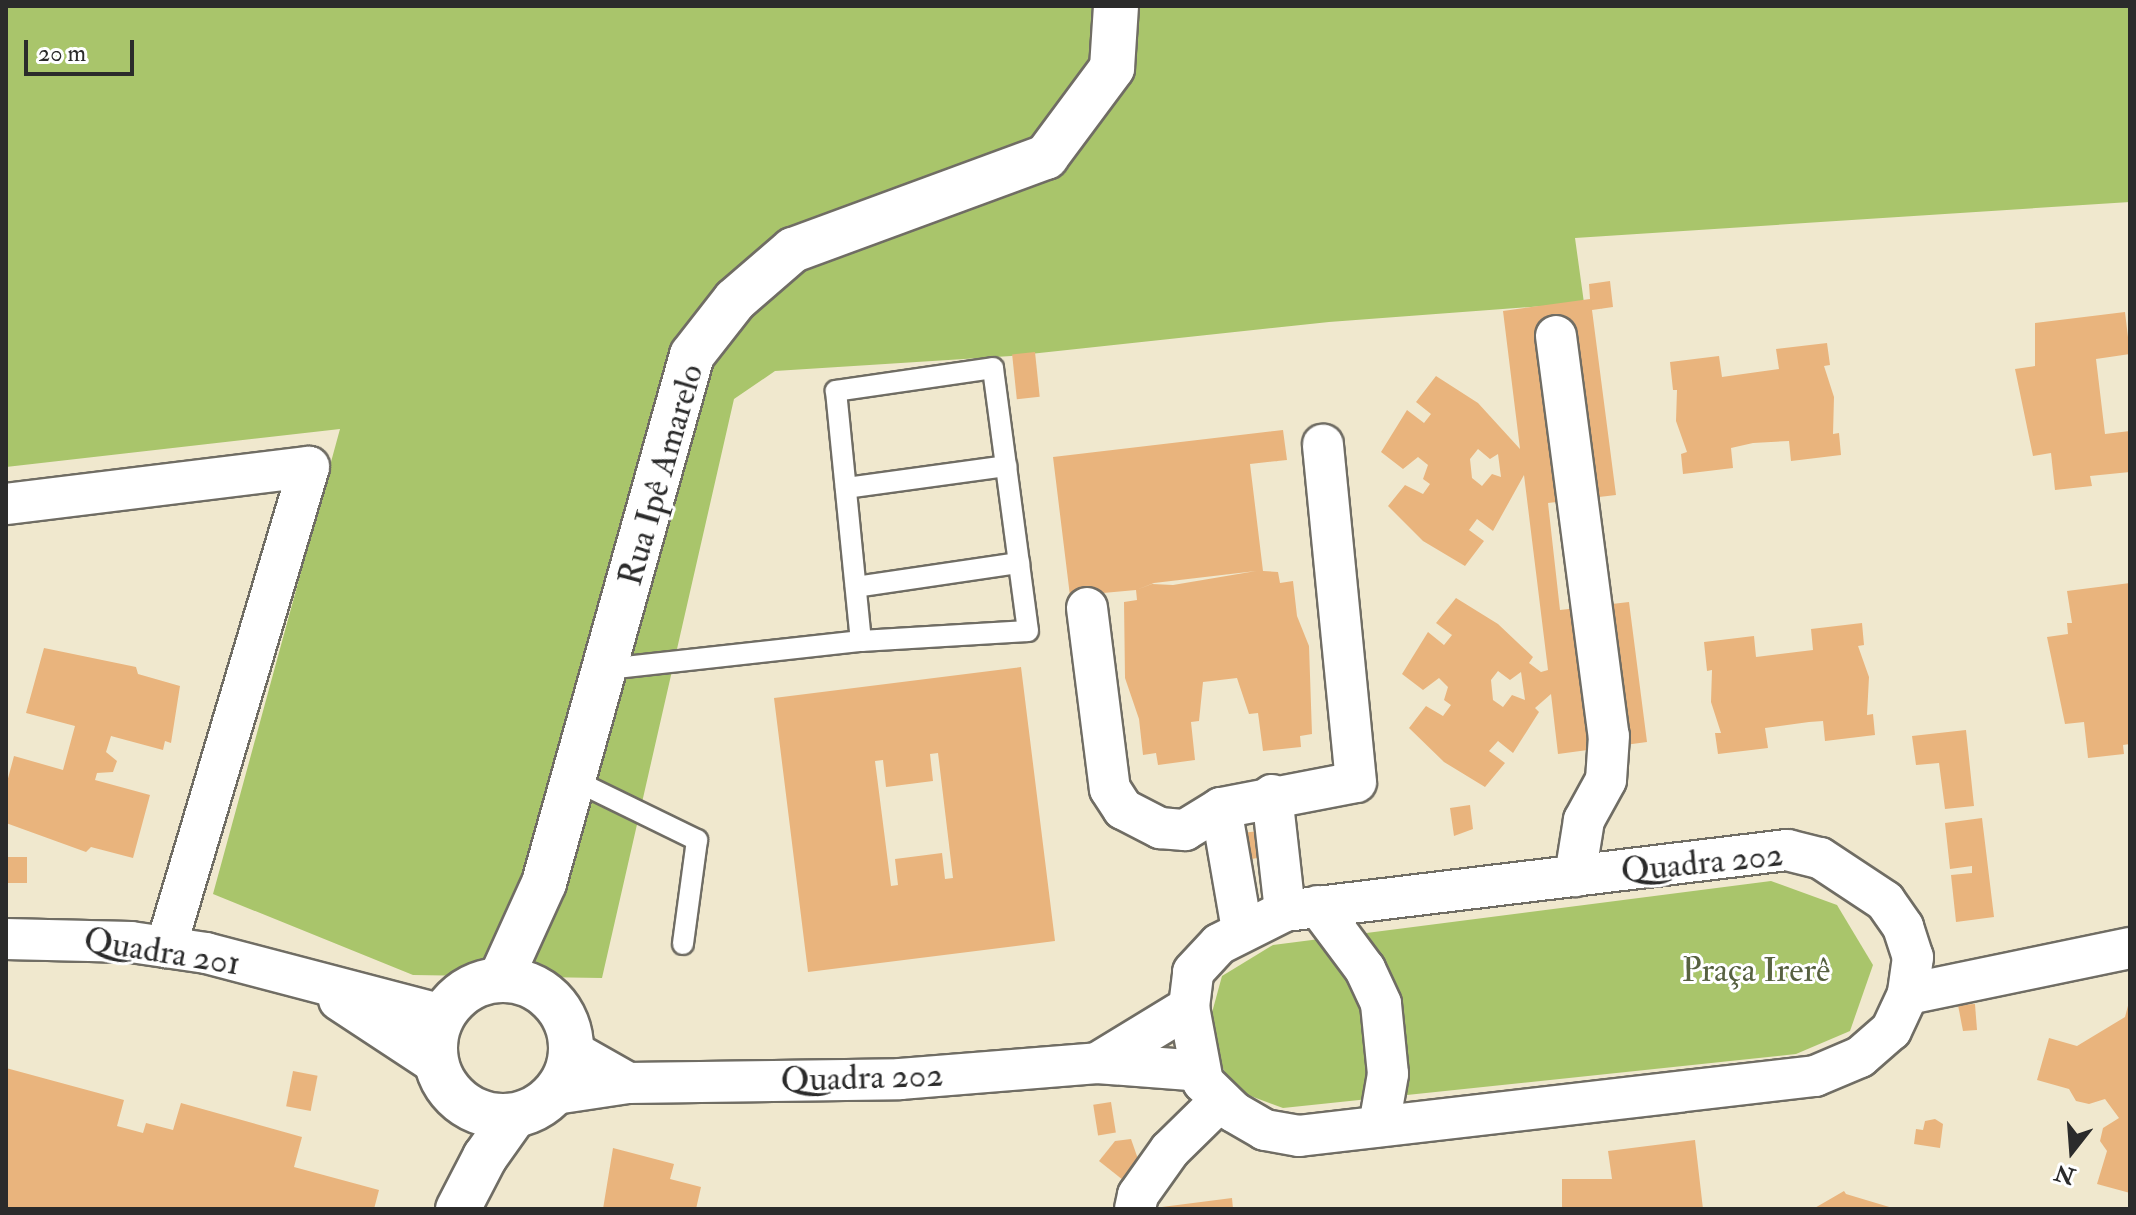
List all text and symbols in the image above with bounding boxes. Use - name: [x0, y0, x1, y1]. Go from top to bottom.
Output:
- scale bar: [28, 24, 138, 74]
- text: 20 m: [38, 38, 86, 69]
- street label: Rua Ipê Amarelo: [610, 360, 712, 590]
- street label: Quadra 202: [1619, 834, 1785, 892]
- street label: Quadra 201: [81, 920, 243, 984]
- park label: Praça Irerê: [1682, 951, 1830, 991]
- street label: Quadra 202: [780, 1055, 944, 1101]
- north arrow: [2032, 1111, 2112, 1191]
- text: N: [2051, 1158, 2079, 1190]

